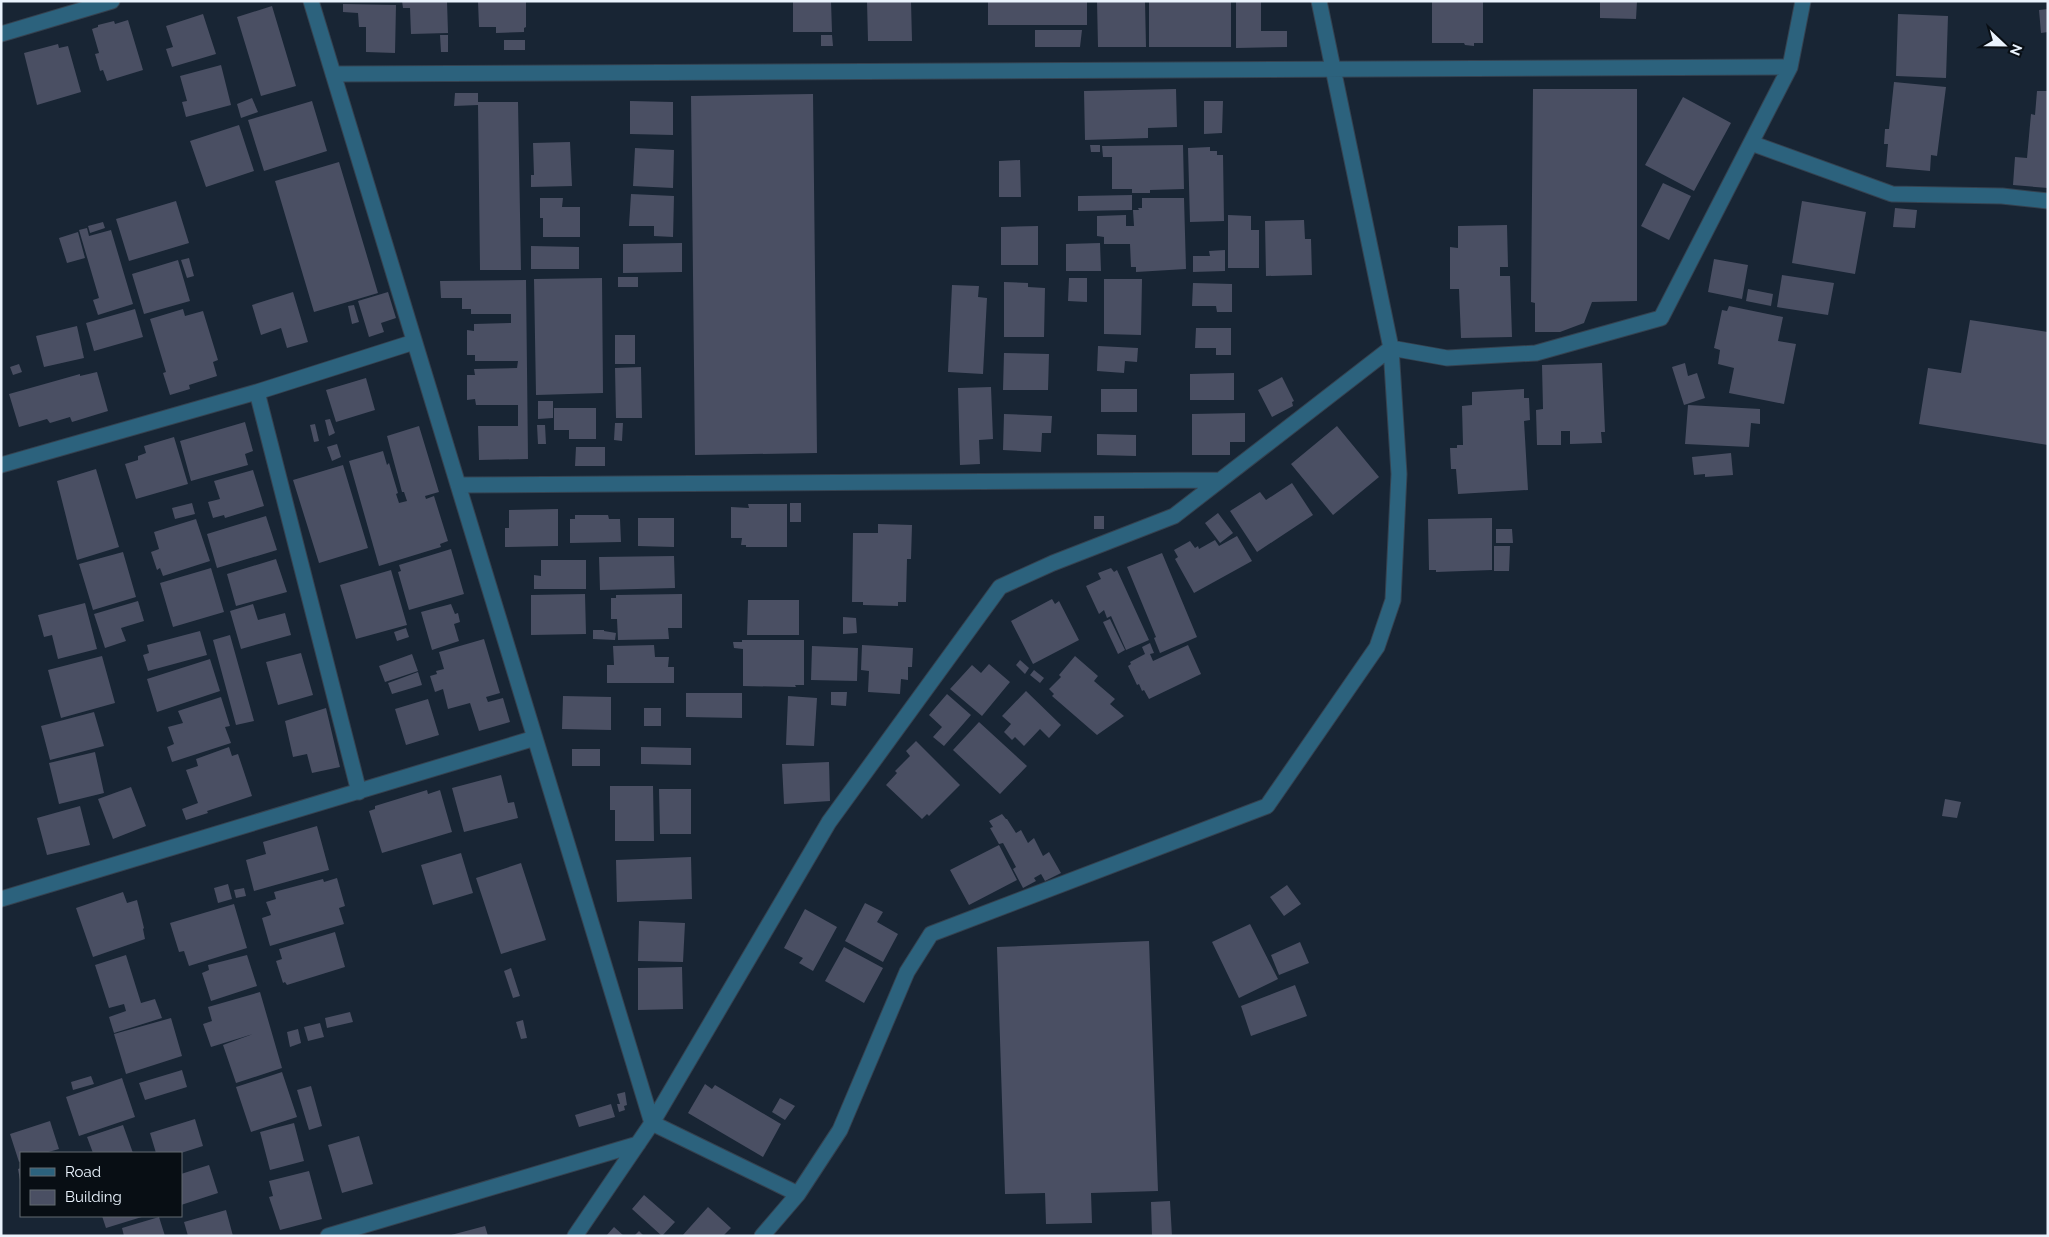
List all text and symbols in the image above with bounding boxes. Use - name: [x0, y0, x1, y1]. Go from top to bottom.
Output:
- north arrow: [1979, 20, 2029, 70]
- text: N: [2007, 42, 2025, 58]
- legend: [20, 1152, 182, 1217]
- text: Road: [65, 1163, 101, 1181]
- text: Building: [65, 1188, 122, 1206]

